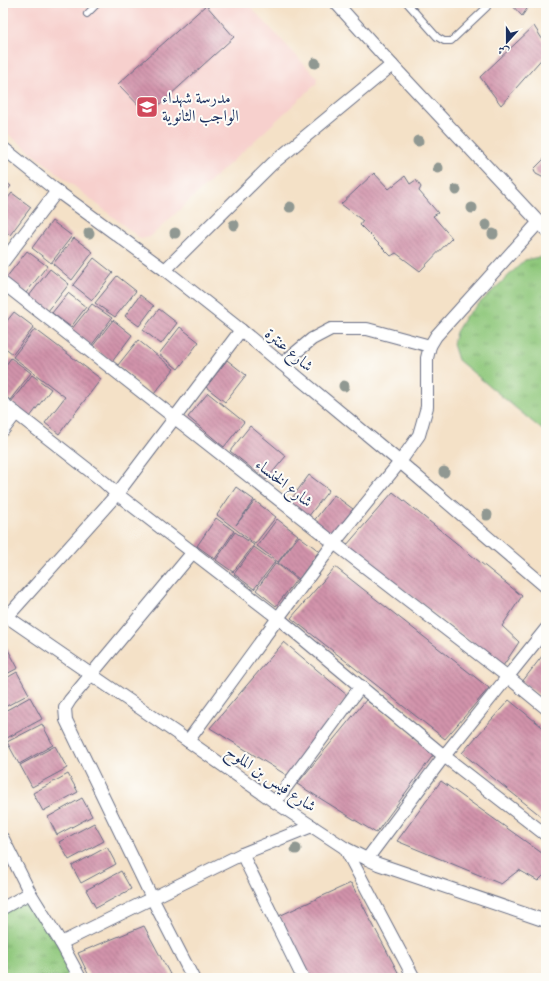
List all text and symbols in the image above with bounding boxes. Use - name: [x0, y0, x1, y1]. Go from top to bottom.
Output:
- north arrow: [487, 22, 527, 62]
- text: ش: [496, 42, 511, 59]
- place label: مدرسة شهداء الواجب الثانوية: [162, 88, 239, 126]
- school or university icon: مدرسة شهداء الواجب الثانوية: [134, 94, 160, 120]
- street label: شارع عنترة: [259, 324, 317, 378]
- street label: شارع الخنساء: [249, 454, 317, 514]
- street label: شارع قيس بن الملوح: [220, 741, 320, 820]

